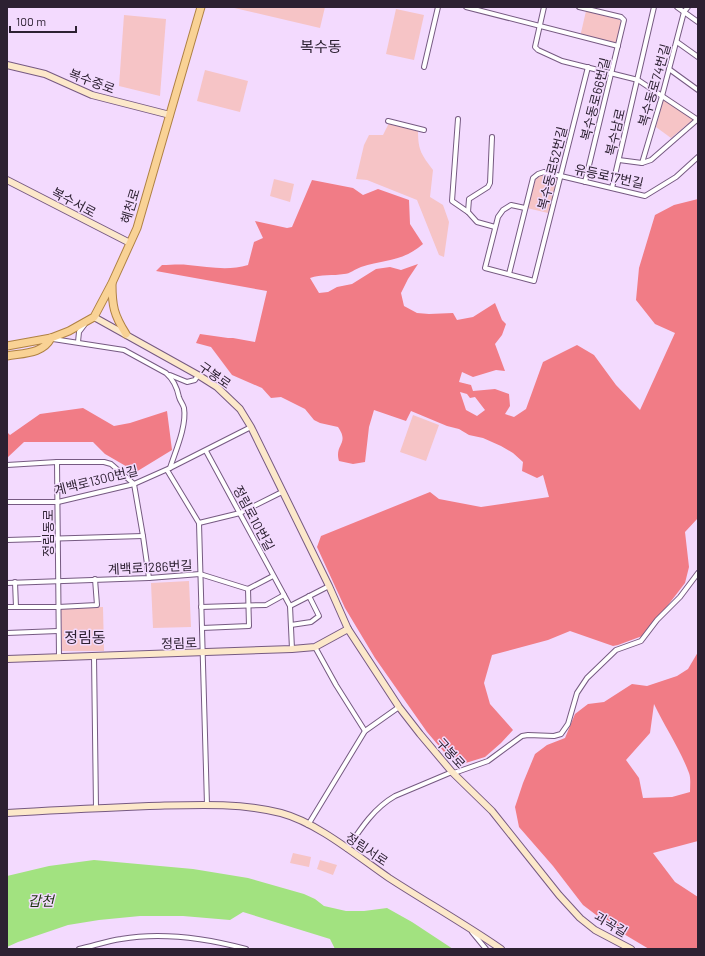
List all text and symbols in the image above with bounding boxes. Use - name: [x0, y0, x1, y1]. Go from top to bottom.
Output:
- scale bar: [10, 8, 76, 34]
- text: 100 m: [16, 14, 46, 28]
- district label: 복수동: [300, 37, 342, 55]
- street label: 복수동로74번길: [635, 42, 673, 128]
- street label: 복수동로66번길: [577, 56, 613, 142]
- street label: 복수중로: [67, 65, 117, 97]
- street label: 복수남로: [602, 107, 628, 157]
- street label: 복수동로52번길: [534, 125, 570, 211]
- street label: 유등로17번길: [573, 161, 645, 191]
- street label: 복수서로: [49, 184, 99, 220]
- street label: 혜천로: [117, 186, 143, 226]
- street label: 구봉로: [196, 358, 234, 392]
- street label: 계백로1300번길: [52, 462, 140, 498]
- street label: 정림로10번길: [230, 483, 278, 553]
- street label: 정림동로: [40, 509, 56, 557]
- street label: 계백로1286번길: [107, 557, 193, 577]
- district label: 정림동: [64, 628, 106, 646]
- street label: 정림로: [161, 634, 197, 652]
- street label: 구봉로: [433, 734, 469, 772]
- street label: 정림서로: [343, 829, 391, 869]
- water label: 갑천: [28, 892, 55, 909]
- street label: 괴곡길: [591, 908, 631, 940]

